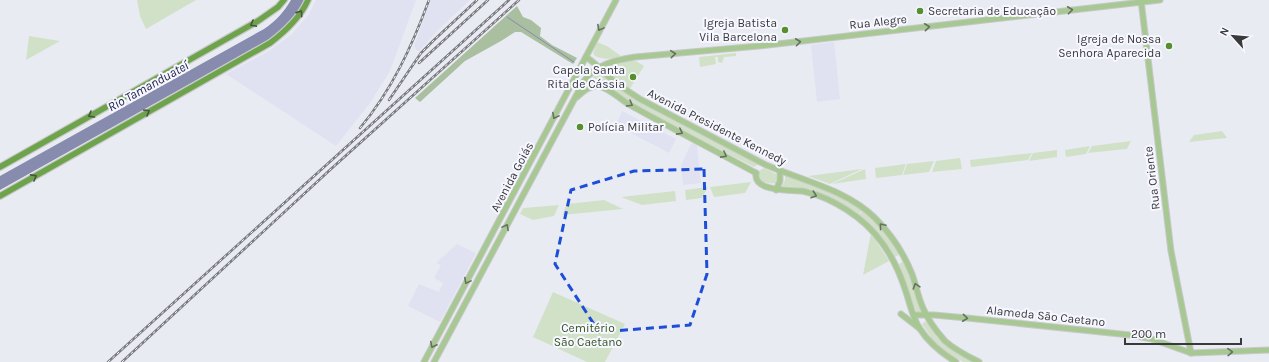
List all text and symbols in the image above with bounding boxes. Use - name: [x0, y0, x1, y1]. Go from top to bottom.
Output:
- place label: Secretaria de Educação: [928, 4, 1056, 18]
- marker: Secretaria de Educação: [915, 6, 925, 16]
- one-way arrow: [1067, 6, 1073, 15]
- one-way arrow: [295, 10, 302, 17]
- street label: Rua Alegre: [849, 12, 907, 32]
- place label: Igreja Batista Vila Barcelona: [699, 16, 777, 44]
- north arrow: [1213, 16, 1253, 56]
- one-way arrow: [250, 19, 257, 26]
- one-way arrow: [924, 23, 930, 32]
- one-way arrow: [598, 24, 605, 32]
- marker: Igreja Batista Vila Barcelona: [780, 25, 790, 35]
- text: N: [1217, 25, 1232, 38]
- place label: Igreja de Nossa Senhora Aparecida: [1058, 32, 1161, 60]
- one-way arrow: [795, 38, 801, 47]
- marker: Igreja de Nossa Senhora Aparecida: [1164, 41, 1174, 51]
- one-way arrow: [670, 50, 676, 59]
- water label: Rio Tamanduateí: [105, 57, 192, 114]
- place label: Capela Santa Rita de Cássia: [547, 63, 625, 91]
- marker: Capela Santa Rita de Cássia: [628, 72, 638, 82]
- street label: Avenida Presidente Kennedy: [645, 86, 789, 168]
- one-way arrow: [626, 100, 633, 107]
- one-way arrow: [143, 109, 150, 116]
- one-way arrow: [88, 111, 95, 118]
- one-way arrow: [552, 112, 560, 120]
- place label: Polícia Militar: [588, 120, 664, 134]
- marker: Polícia Militar: [575, 122, 585, 132]
- one-way arrow: [676, 127, 684, 135]
- street label: Avenida Goiás: [488, 140, 536, 214]
- street label: Rua Oriente: [1141, 145, 1163, 211]
- one-way arrow: [720, 151, 727, 158]
- one-way arrow: [30, 174, 37, 181]
- one-way arrow: [811, 190, 818, 199]
- one-way arrow: [501, 224, 508, 231]
- one-way arrow: [880, 224, 887, 231]
- one-way arrow: [465, 277, 472, 284]
- one-way arrow: [912, 283, 921, 290]
- street label: Alameda São Caetano: [986, 303, 1106, 329]
- one-way arrow: [962, 313, 968, 322]
- scale bar: [1125, 320, 1241, 346]
- park label: Cemitério São Caetano: [554, 321, 622, 349]
- text: 200 m: [1131, 327, 1166, 341]
- one-way arrow: [431, 340, 438, 348]
- one-way arrow: [1227, 347, 1233, 356]

